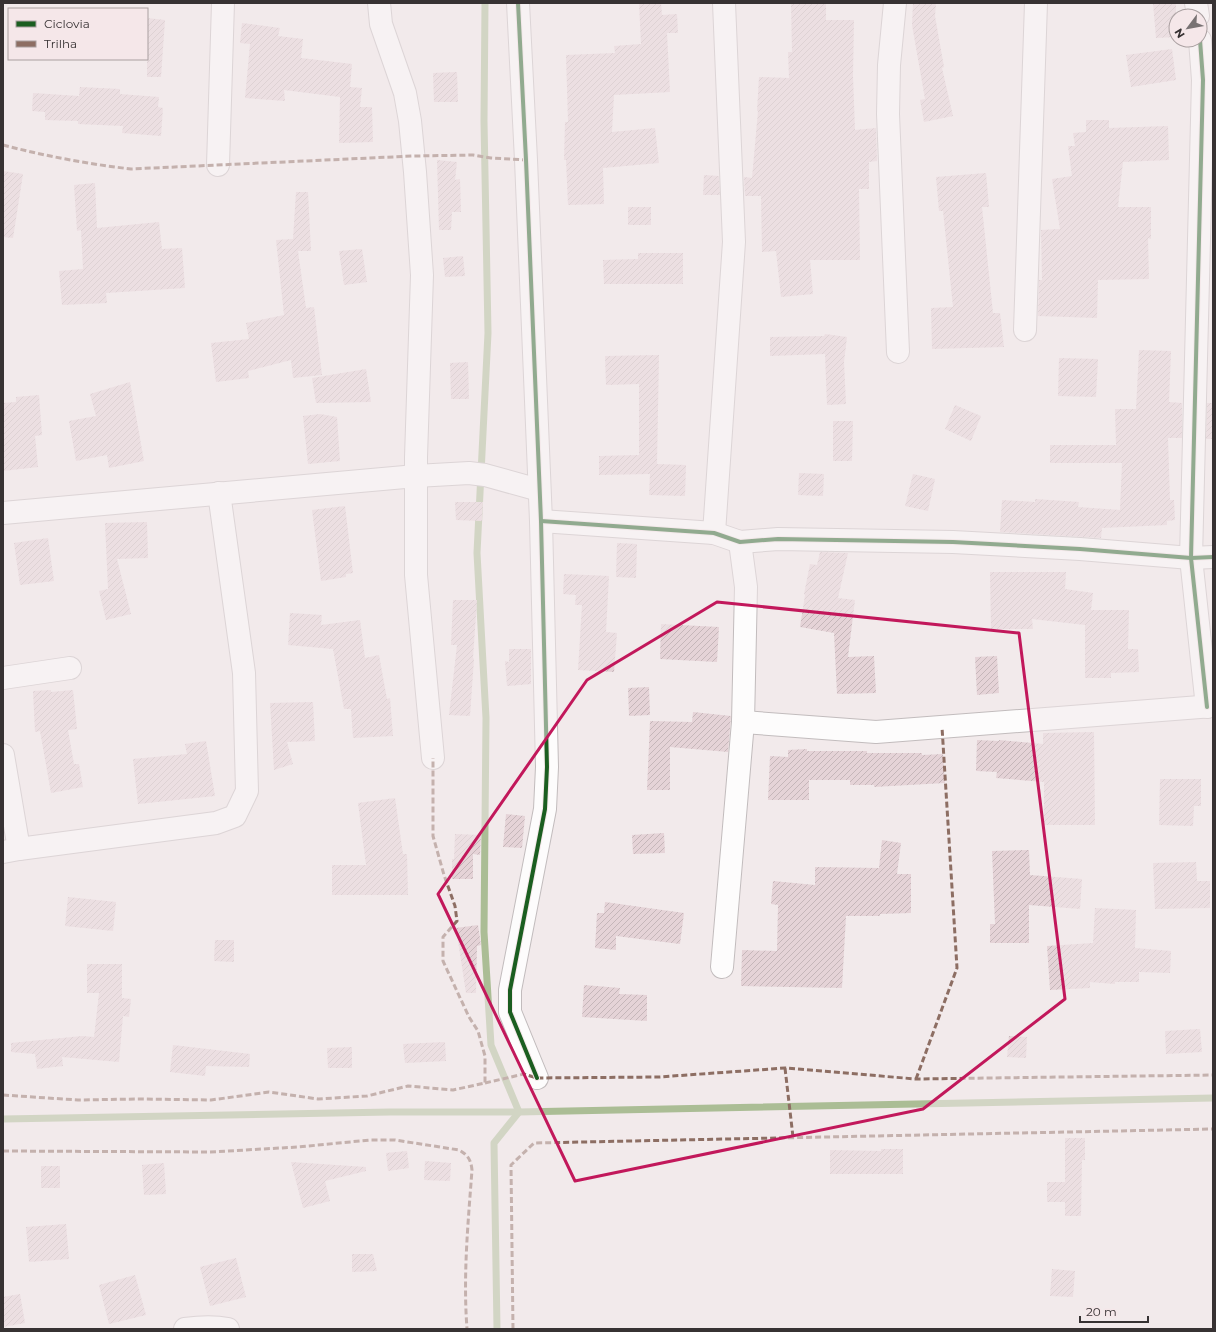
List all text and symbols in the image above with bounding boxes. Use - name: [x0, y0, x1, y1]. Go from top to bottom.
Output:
- legend: [8, 8, 148, 60]
- north arrow: [1168, 8, 1208, 48]
- text: Ciclovia: [44, 16, 90, 31]
- text: N: [1171, 26, 1188, 41]
- text: Trilha: [44, 36, 77, 51]
- scale bar: [1080, 1298, 1148, 1324]
- text: 20 m: [1086, 1304, 1117, 1319]

